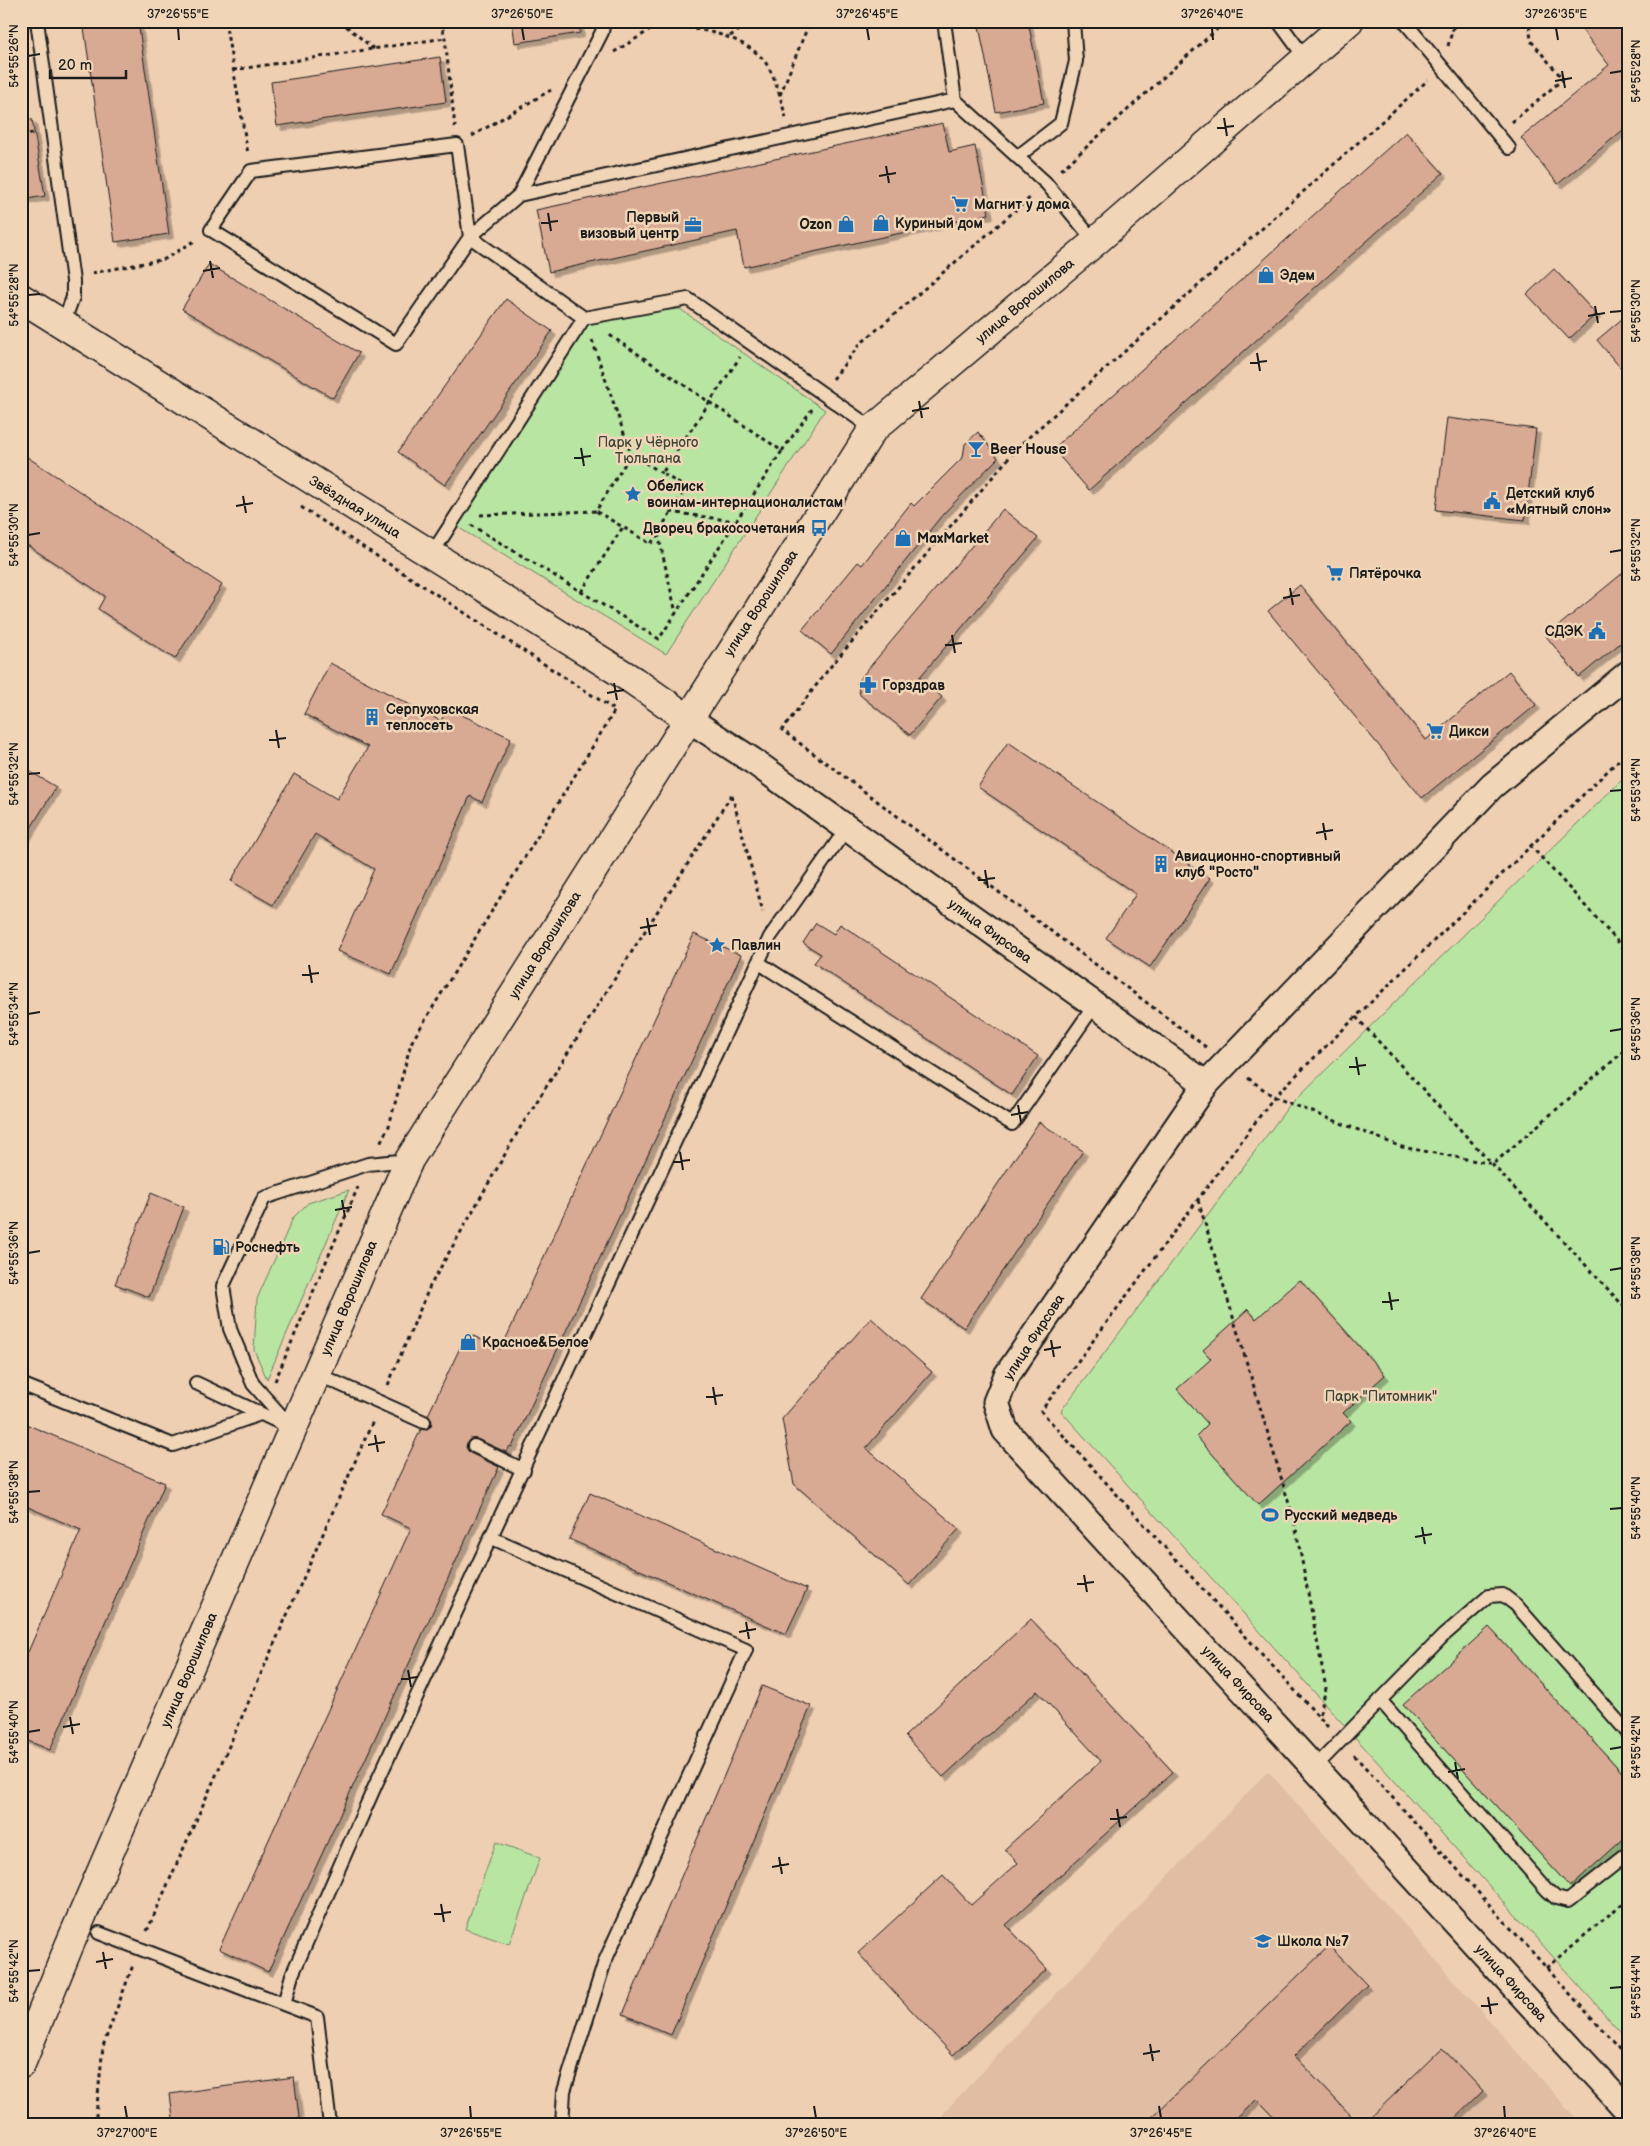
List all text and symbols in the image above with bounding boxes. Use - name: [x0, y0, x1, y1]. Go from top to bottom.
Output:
- text: 37°26'55"E: [147, 7, 209, 22]
- text: 37°26'50"E: [491, 7, 553, 22]
- text: 37°26'45"E: [836, 7, 898, 22]
- text: 37°26'40"E: [1181, 7, 1243, 22]
- text: 37°26'35"E: [1525, 7, 1587, 22]
- text: 54°55'26"N: [7, 24, 22, 88]
- text: 54°55'28"N: [1629, 39, 1644, 103]
- scale bar: [50, 48, 126, 80]
- text: 20 m: [58, 56, 92, 75]
- supermarket icon: Магнит у дома: [950, 194, 970, 214]
- place label: Магнит у дома: [974, 196, 1071, 213]
- place label: Первый визовый центр: [580, 209, 680, 242]
- shop icon: Куриный дом: [871, 213, 891, 233]
- shop icon: Ozon: [836, 214, 856, 234]
- office icon: Первый визовый центр: [683, 215, 703, 235]
- place label: Куриный дом: [895, 215, 983, 232]
- place label: Ozon: [799, 216, 832, 233]
- street label: улица Ворошилова: [972, 254, 1078, 347]
- text: 54°55'28"N: [7, 263, 22, 327]
- shop icon: Эдем: [1256, 265, 1276, 285]
- place label: Эдем: [1280, 267, 1315, 284]
- text: 54°55'30"N: [1629, 279, 1644, 343]
- park label: Парк у Чёрного Тюльпана: [598, 434, 698, 467]
- bar icon: Beer House: [966, 439, 986, 459]
- place label: Beer House: [990, 441, 1066, 458]
- street label: Звёздная улица: [306, 472, 405, 542]
- place label: Обелиск воинам-интернационалистам: [647, 478, 843, 511]
- place icon: Обелиск воинам-интернационалистам: [623, 484, 643, 504]
- place label: Детский клуб «Мятный слон»: [1506, 485, 1612, 518]
- public building icon: Детский клуб «Мятный слон»: [1482, 491, 1502, 511]
- text: 54°55'30"N: [7, 503, 22, 567]
- bus stop icon: Дворец бракосочетания: [809, 518, 829, 538]
- text: 54°55'32"N: [1629, 518, 1644, 582]
- place label: Дворец бракосочетания: [643, 520, 805, 537]
- shop icon: MaxMarket: [893, 528, 913, 548]
- place label: MaxMarket: [917, 530, 989, 547]
- street label: улица Ворошилова: [720, 546, 802, 659]
- supermarket icon: Пятёрочка: [1325, 563, 1345, 583]
- place label: Пятёрочка: [1349, 565, 1422, 582]
- public building icon: СДЭК: [1587, 621, 1607, 641]
- place label: СДЭК: [1545, 623, 1584, 640]
- pharmacy icon: Горздрав: [858, 675, 878, 695]
- place label: Горздрав: [882, 677, 945, 694]
- place label: Серпуховская теплосеть: [386, 701, 479, 734]
- building icon: Серпуховская теплосеть: [362, 707, 382, 727]
- supermarket icon: Дикси: [1425, 721, 1445, 741]
- place label: Дикси: [1449, 723, 1489, 740]
- text: 54°55'32"N: [7, 742, 22, 806]
- text: 54°55'34"N: [1629, 758, 1644, 822]
- place label: Авиационно-спортивный клуб "Росто": [1174, 848, 1341, 881]
- building icon: Авиационно-спортивный клуб "Росто": [1151, 854, 1171, 874]
- street label: улица Ворошилова: [505, 888, 585, 1002]
- street label: улица Фирсова: [945, 895, 1036, 967]
- place icon: Павлин: [707, 935, 727, 955]
- place label: Павлин: [731, 937, 781, 954]
- text: 54°55'34"N: [7, 982, 22, 1046]
- text: 54°55'36"N: [1629, 997, 1644, 1061]
- text: 54°55'36"N: [7, 1221, 22, 1285]
- text: 54°55'38"N: [1629, 1236, 1644, 1300]
- fuel station icon: Роснефть: [211, 1237, 231, 1257]
- street label: улица Ворошилова: [317, 1237, 381, 1358]
- place label: Роснефть: [235, 1239, 301, 1256]
- street label: улица Фирсова: [1000, 1290, 1068, 1383]
- shop icon: Красное&Белое: [458, 1332, 478, 1352]
- place label: Красное&Белое: [482, 1334, 589, 1351]
- park label: Парк "Питомник": [1325, 1388, 1437, 1405]
- text: 54°55'38"N: [7, 1460, 22, 1524]
- text: 54°55'40"N: [1629, 1476, 1644, 1540]
- sports icon: Русский медведь: [1260, 1505, 1280, 1525]
- place label: Русский медведь: [1284, 1507, 1398, 1524]
- street label: улица Ворошилова: [157, 1609, 221, 1730]
- street label: улица Фирсова: [1198, 1642, 1278, 1726]
- text: 54°55'40"N: [7, 1700, 22, 1764]
- text: 54°55'42"N: [1629, 1715, 1644, 1779]
- school or university icon: Школа №7: [1253, 1931, 1273, 1951]
- place label: Школа №7: [1277, 1933, 1349, 1950]
- text: 54°55'42"N: [7, 1939, 22, 2003]
- street label: улица Фирсова: [1472, 1941, 1551, 2026]
- text: 54°55'44"N: [1629, 1955, 1644, 2019]
- text: 37°27'00"E: [97, 2126, 158, 2141]
- text: 37°26'55"E: [440, 2126, 502, 2141]
- text: 37°26'50"E: [785, 2126, 847, 2141]
- text: 37°26'45"E: [1130, 2126, 1192, 2141]
- text: 37°26'40"E: [1474, 2126, 1536, 2141]

